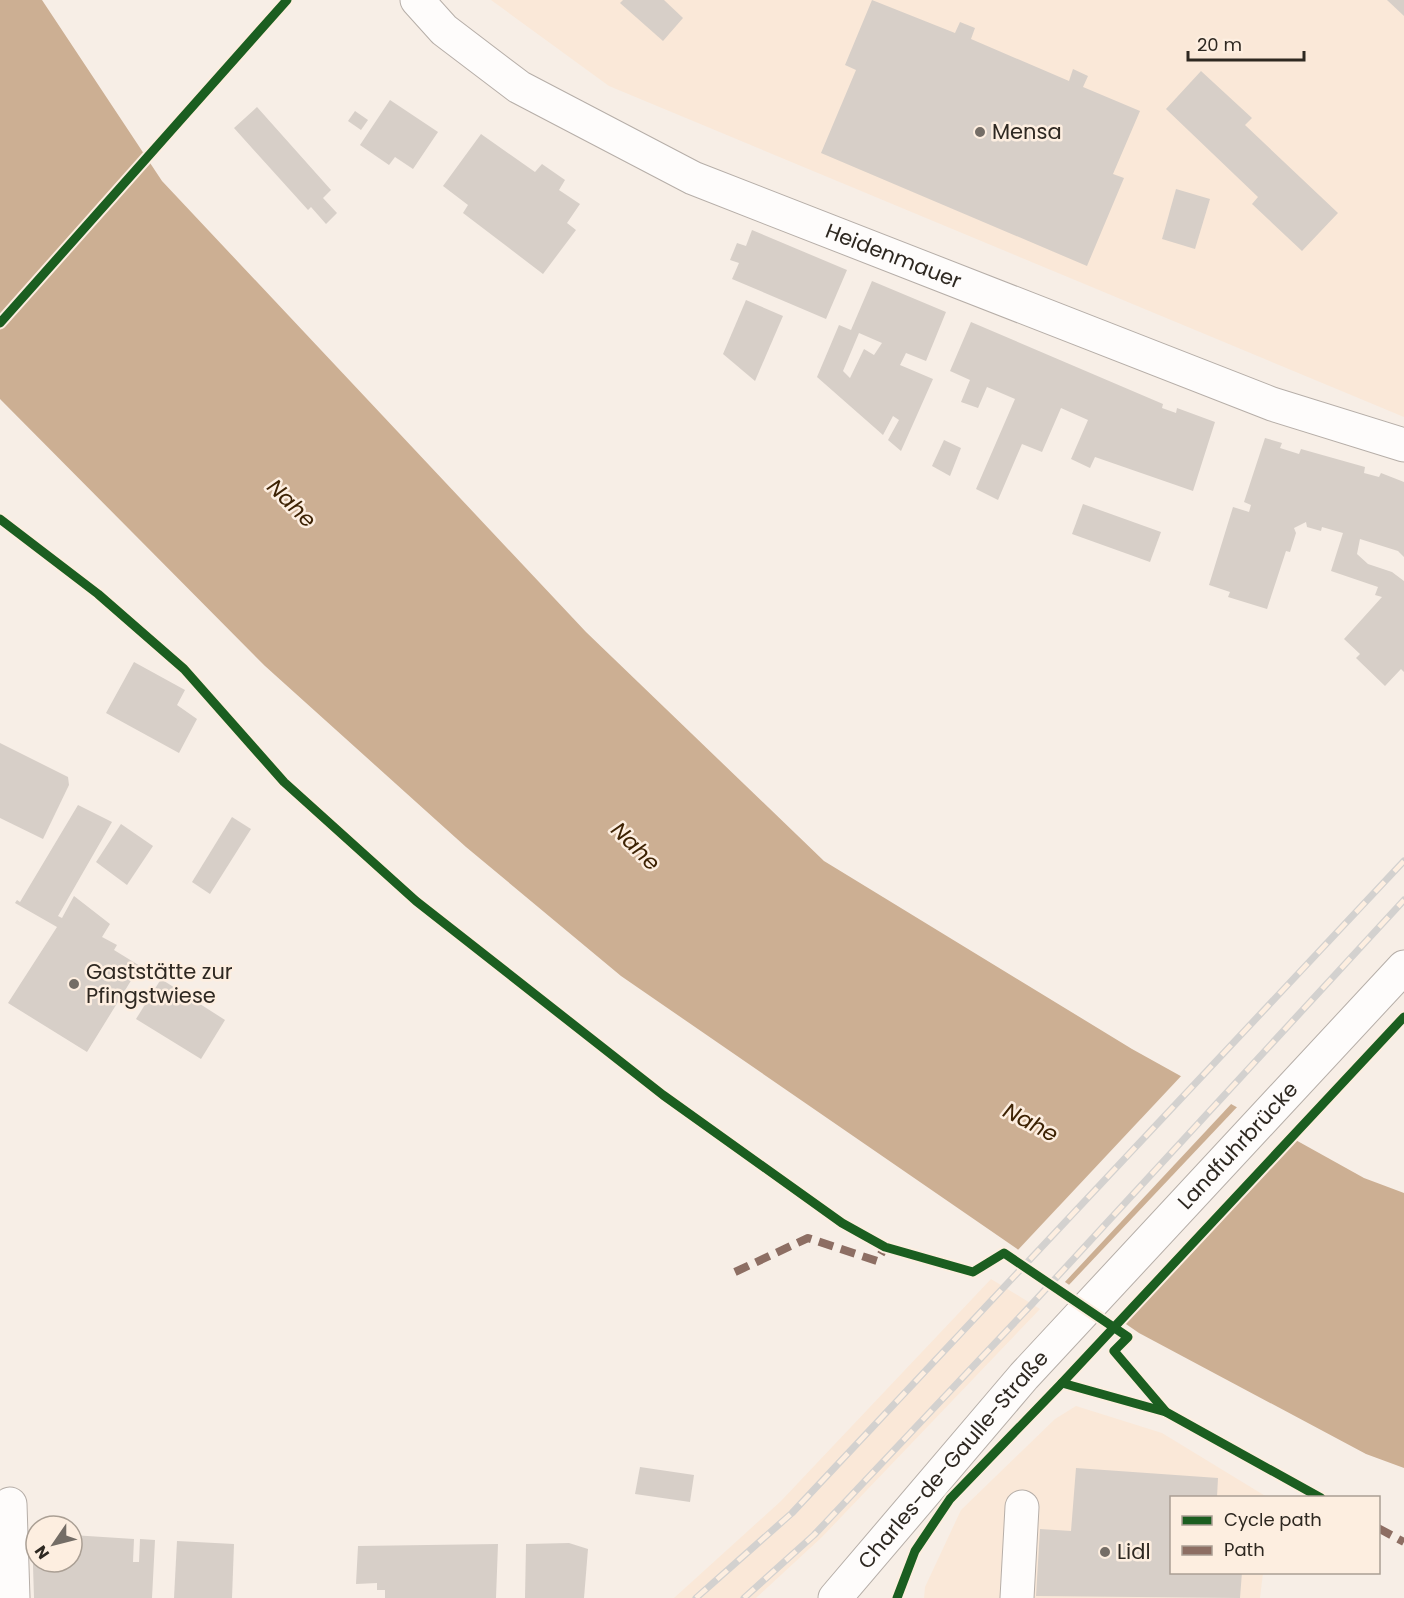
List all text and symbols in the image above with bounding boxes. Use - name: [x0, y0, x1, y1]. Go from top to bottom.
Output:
- scale bar: [1188, 24, 1304, 62]
- text: 20 m: [1197, 32, 1242, 57]
- place label: Mensa: [992, 117, 1062, 146]
- marker: Mensa: [973, 125, 987, 139]
- street label: Heidenmauer: [821, 216, 966, 295]
- water label: Nahe: [260, 472, 323, 535]
- water label: Nahe: [604, 815, 667, 878]
- place label: Gaststätte zur Pfingstwiese: [86, 957, 233, 1010]
- marker: Gaststätte zur Pfingstwiese: [67, 977, 81, 991]
- street label: Landfuhrbrücke: [1171, 1075, 1304, 1216]
- water label: Nahe: [998, 1095, 1064, 1150]
- street label: Charles-de-Gaulle-Straße: [851, 1344, 1055, 1575]
- legend: [1170, 1496, 1380, 1574]
- text: Cycle path: [1224, 1507, 1322, 1532]
- north arrow: [24, 1514, 84, 1574]
- place label: Lidl: [1117, 1537, 1151, 1566]
- text: Path: [1224, 1537, 1265, 1562]
- text: N: [29, 1541, 55, 1564]
- marker: Lidl: [1098, 1545, 1112, 1559]

